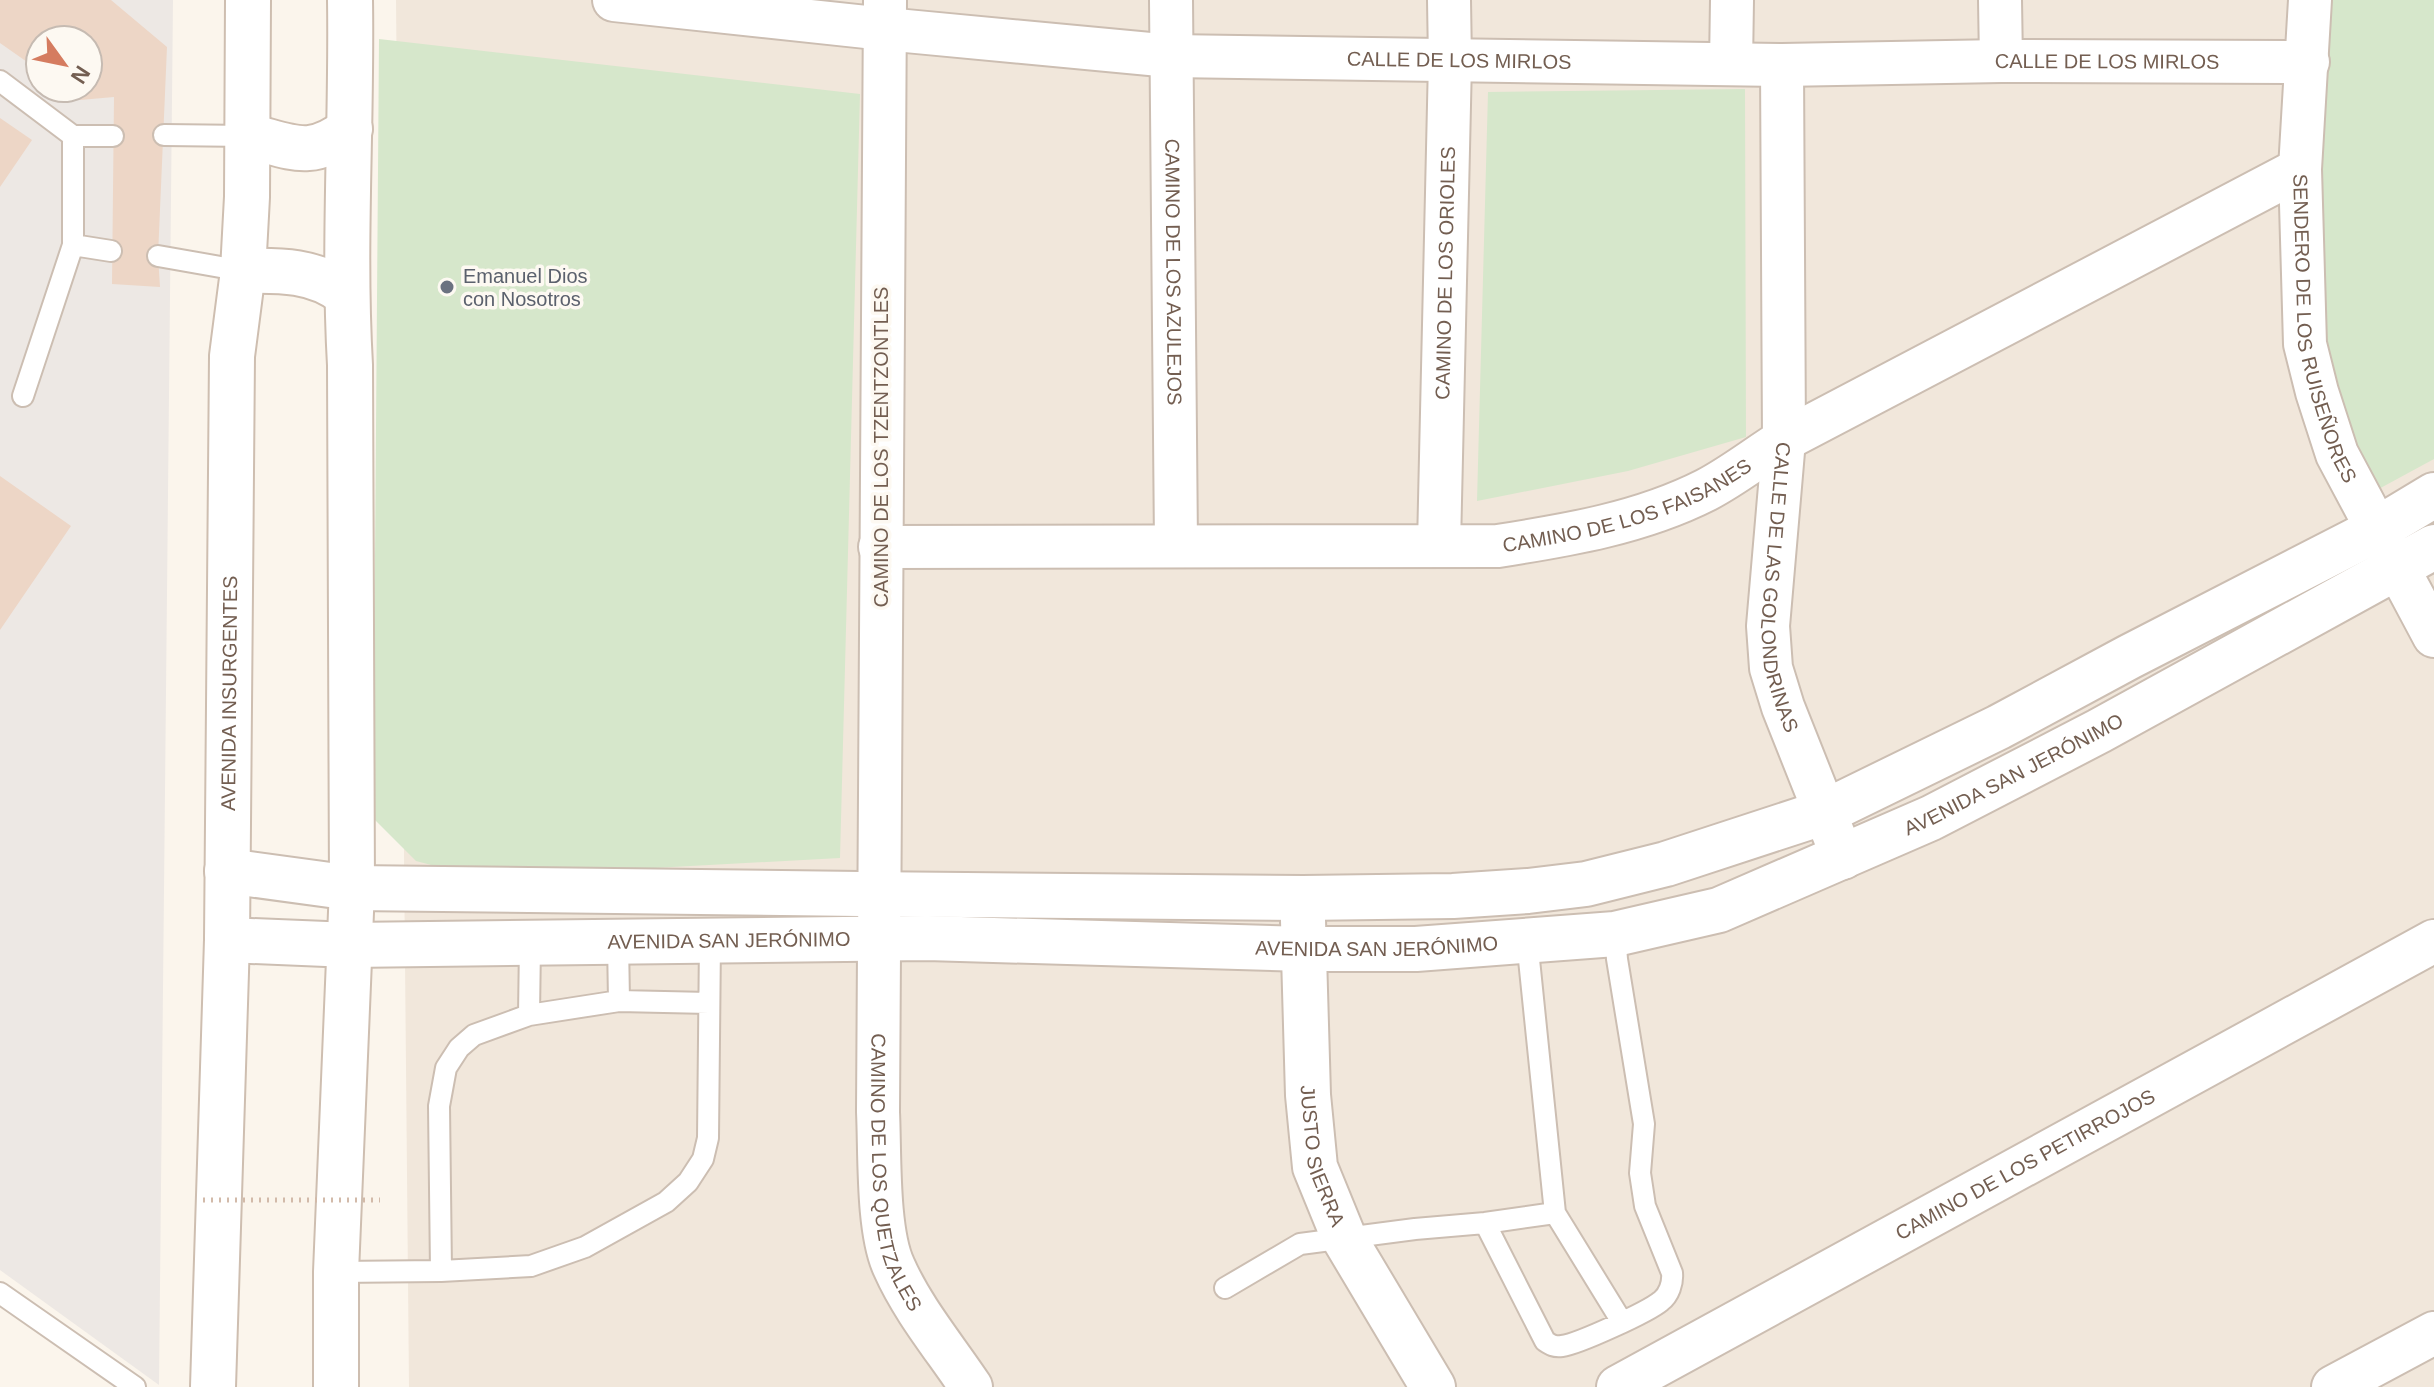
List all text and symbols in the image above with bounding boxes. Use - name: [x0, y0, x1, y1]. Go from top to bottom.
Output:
- north arrow: [24, 24, 104, 104]
- street label: CALLE DE LOS MIRLOS: [1347, 48, 1572, 73]
- street label: CALLE DE LOS MIRLOS: [1995, 50, 2219, 73]
- text: N: [66, 61, 95, 88]
- street label: CAMINO DE LOS AZULEJOS: [1161, 138, 1186, 406]
- street label: CAMINO DE LOS ORIOLES: [1431, 146, 1459, 400]
- street label: SENDERO DE LOS RUISEÑORES: [2289, 173, 2361, 486]
- place label: Emanuel Dios con Nosotros: [463, 265, 588, 310]
- marker: Emanuel Dios con Nosotros: [438, 278, 456, 296]
- street label: CAMINO DE LOS TZENTZONTLES: [870, 287, 892, 607]
- street label: CALLE DE LAS GOLONDRINAS: [1757, 441, 1803, 735]
- street label: CAMINO DE LOS FAISANES: [1501, 454, 1755, 556]
- street label: AVENIDA INSURGENTES: [217, 575, 241, 811]
- street label: AVENIDA SAN JERÓNIMO: [1901, 709, 2127, 839]
- street label: AVENIDA SAN JERÓNIMO: [607, 928, 851, 953]
- street label: AVENIDA SAN JERÓNIMO: [1255, 932, 1499, 960]
- street label: CAMINO DE LOS QUETZALES: [867, 1033, 926, 1315]
- street label: JUSTO SIERRA: [1297, 1085, 1349, 1230]
- street label: CAMINO DE LOS PETIRROJOS: [1892, 1085, 2159, 1244]

